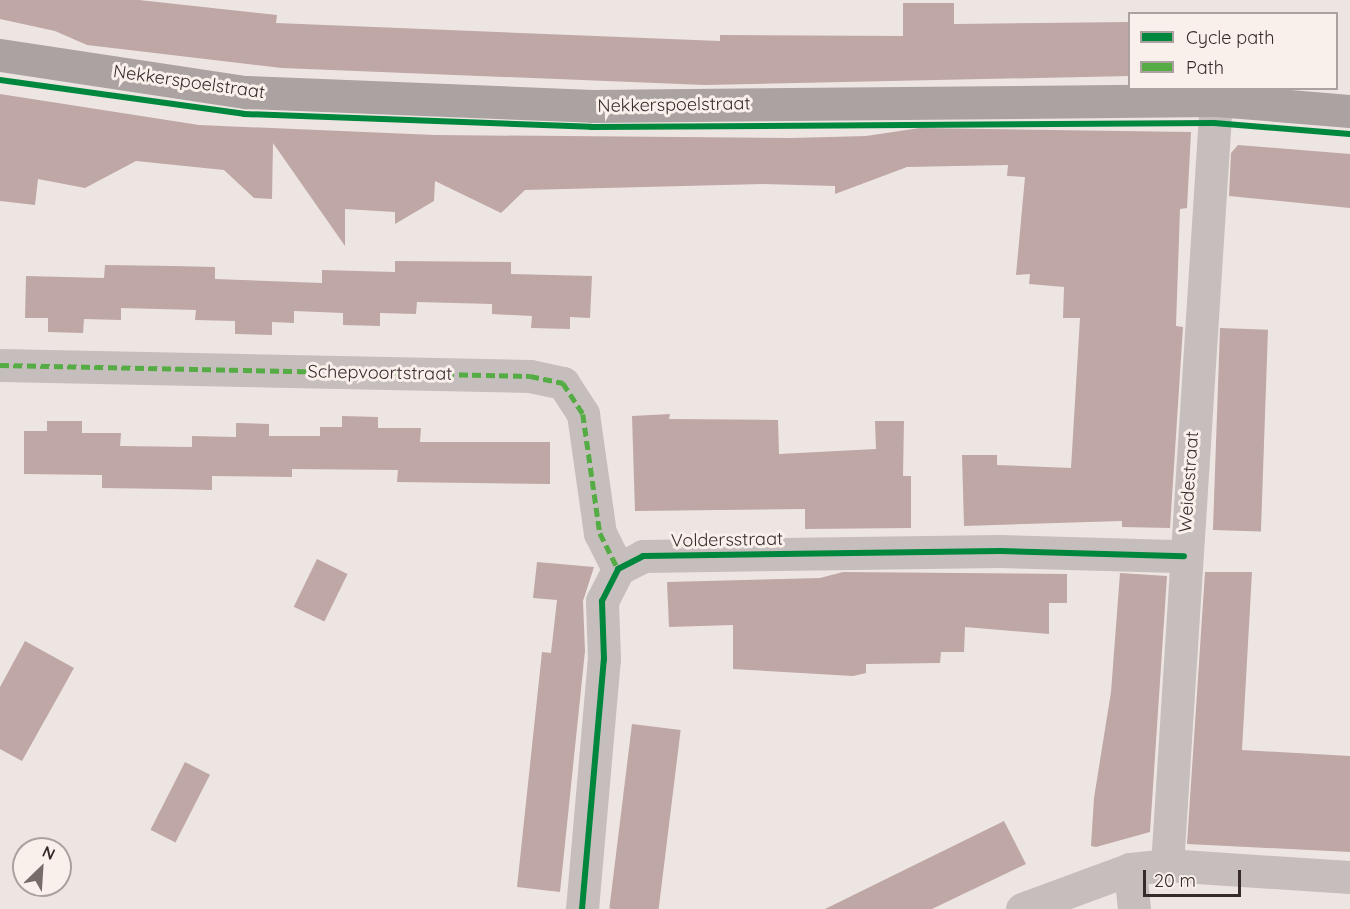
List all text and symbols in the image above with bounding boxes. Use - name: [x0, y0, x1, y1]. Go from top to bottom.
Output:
- legend: [1128, 12, 1338, 90]
- text: Cycle path: [1186, 26, 1274, 49]
- text: Path: [1186, 56, 1224, 79]
- street label: Nekkerspoelstraat: [112, 61, 266, 103]
- street label: Nekkerspoelstraat: [597, 93, 751, 117]
- street label: Schepvoortstraat: [308, 361, 452, 385]
- street label: Weidestraat: [1175, 431, 1203, 533]
- street label: Voldersstraat: [671, 528, 783, 552]
- north arrow: [12, 837, 72, 897]
- text: N: [39, 841, 58, 864]
- scale bar: [1146, 858, 1244, 896]
- text: 20 m: [1154, 869, 1196, 892]

